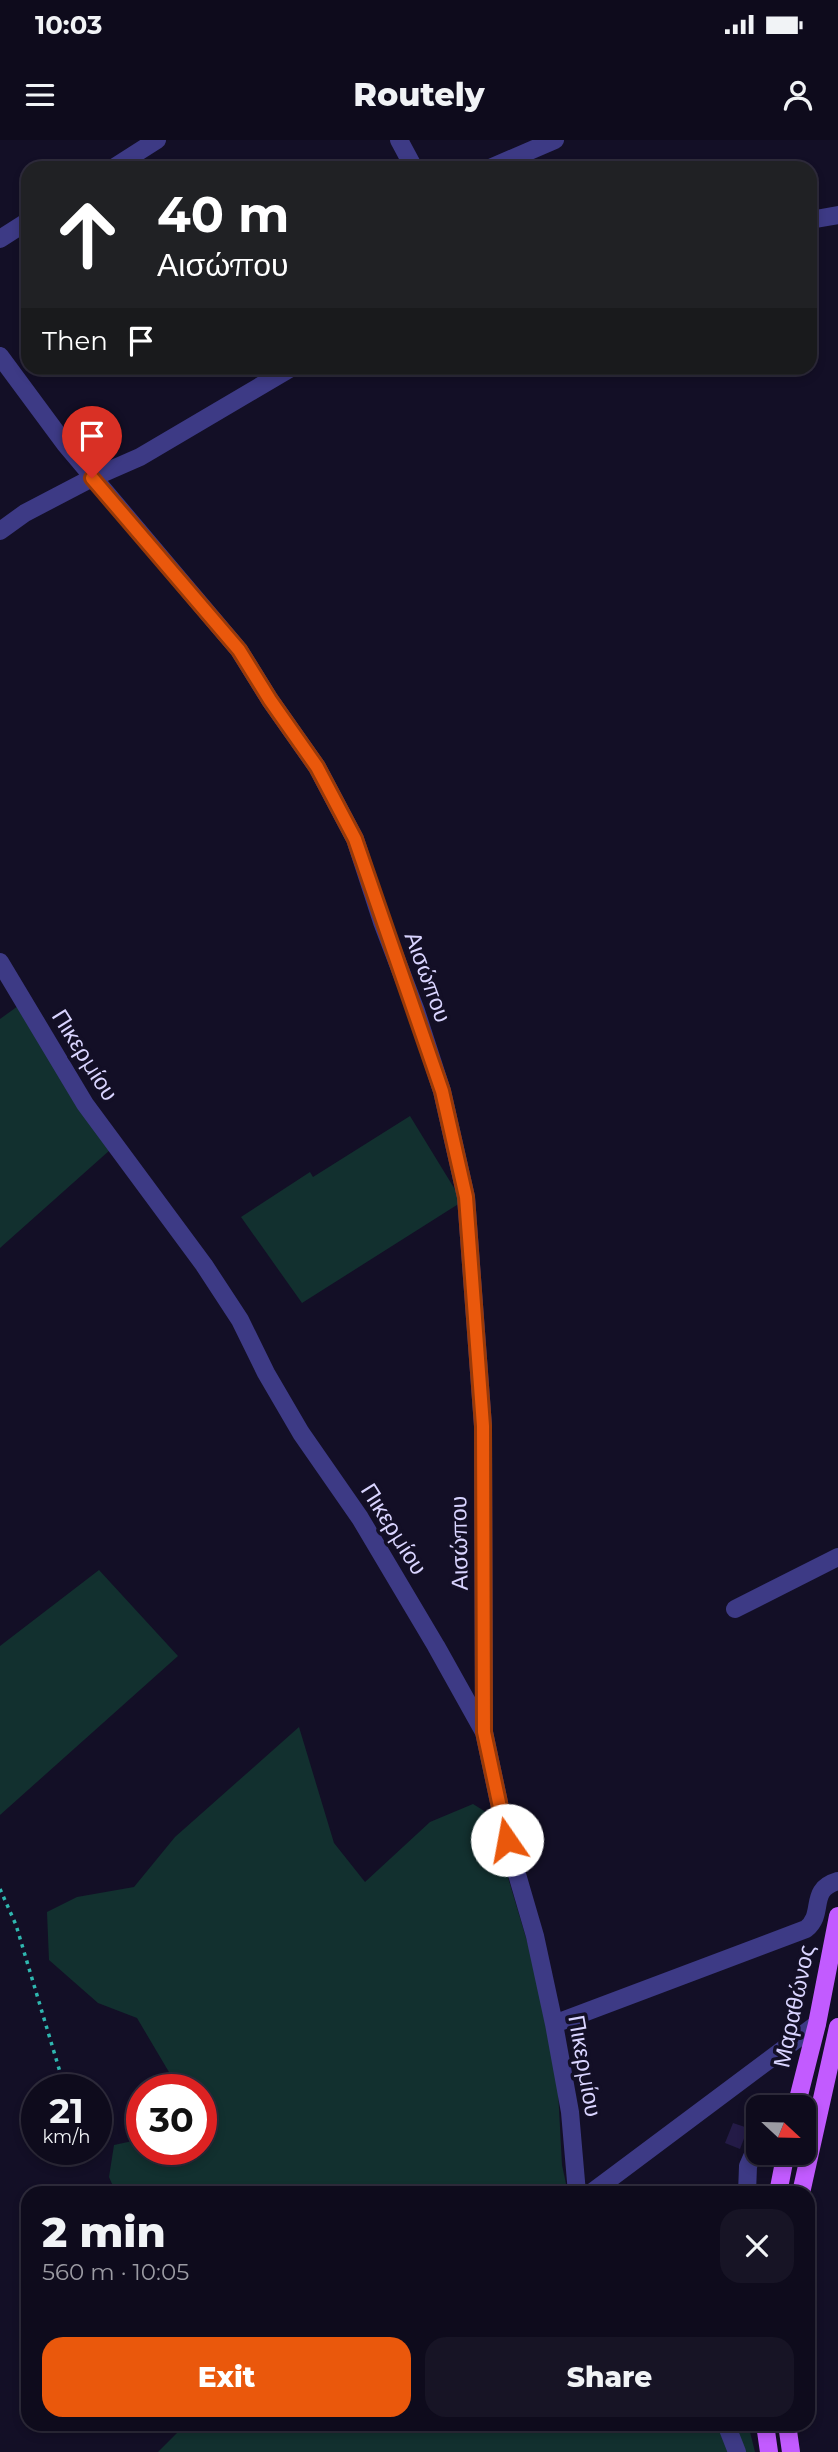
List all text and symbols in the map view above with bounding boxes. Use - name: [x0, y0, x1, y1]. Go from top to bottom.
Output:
- text: 10:03: [35, 9, 102, 41]
- text: Routely: [353, 75, 485, 114]
- icon: menu: [21, 76, 59, 114]
- icon: person: [779, 76, 817, 114]
- text: 40 m: [157, 185, 289, 244]
- icon: ahead: [42, 189, 133, 280]
- text: Αισώπου: [157, 245, 289, 284]
- icon: arrive: [122, 322, 160, 360]
- text: Then: [42, 325, 108, 357]
- pin: [62, 406, 122, 478]
- icon: arrive: [73, 417, 111, 455]
- street label: Αισώπου: [399, 928, 457, 1026]
- street label: Πικερμίου: [46, 1004, 124, 1106]
- street label: Πικερμίου: [355, 1478, 433, 1580]
- street label: Αισώπου: [444, 1495, 474, 1591]
- position arrow: [470, 1803, 544, 1877]
- street label: Μαραθώνος: [767, 1942, 821, 2070]
- street label: Πικερμίου: [562, 2013, 608, 2119]
- speed limit sign: 30: [126, 2074, 217, 2165]
- text: 21: [49, 2089, 84, 2132]
- north arrow: [746, 2095, 816, 2165]
- map controls: [746, 2095, 816, 2165]
- text: km/h: [42, 2126, 91, 2148]
- text: 2 min: [42, 2206, 166, 2258]
- button: close: [720, 2209, 794, 2283]
- text: 560 m · 10:05: [42, 2258, 189, 2286]
- button: Exit: [42, 2337, 411, 2417]
- button: Share: [425, 2337, 794, 2417]

